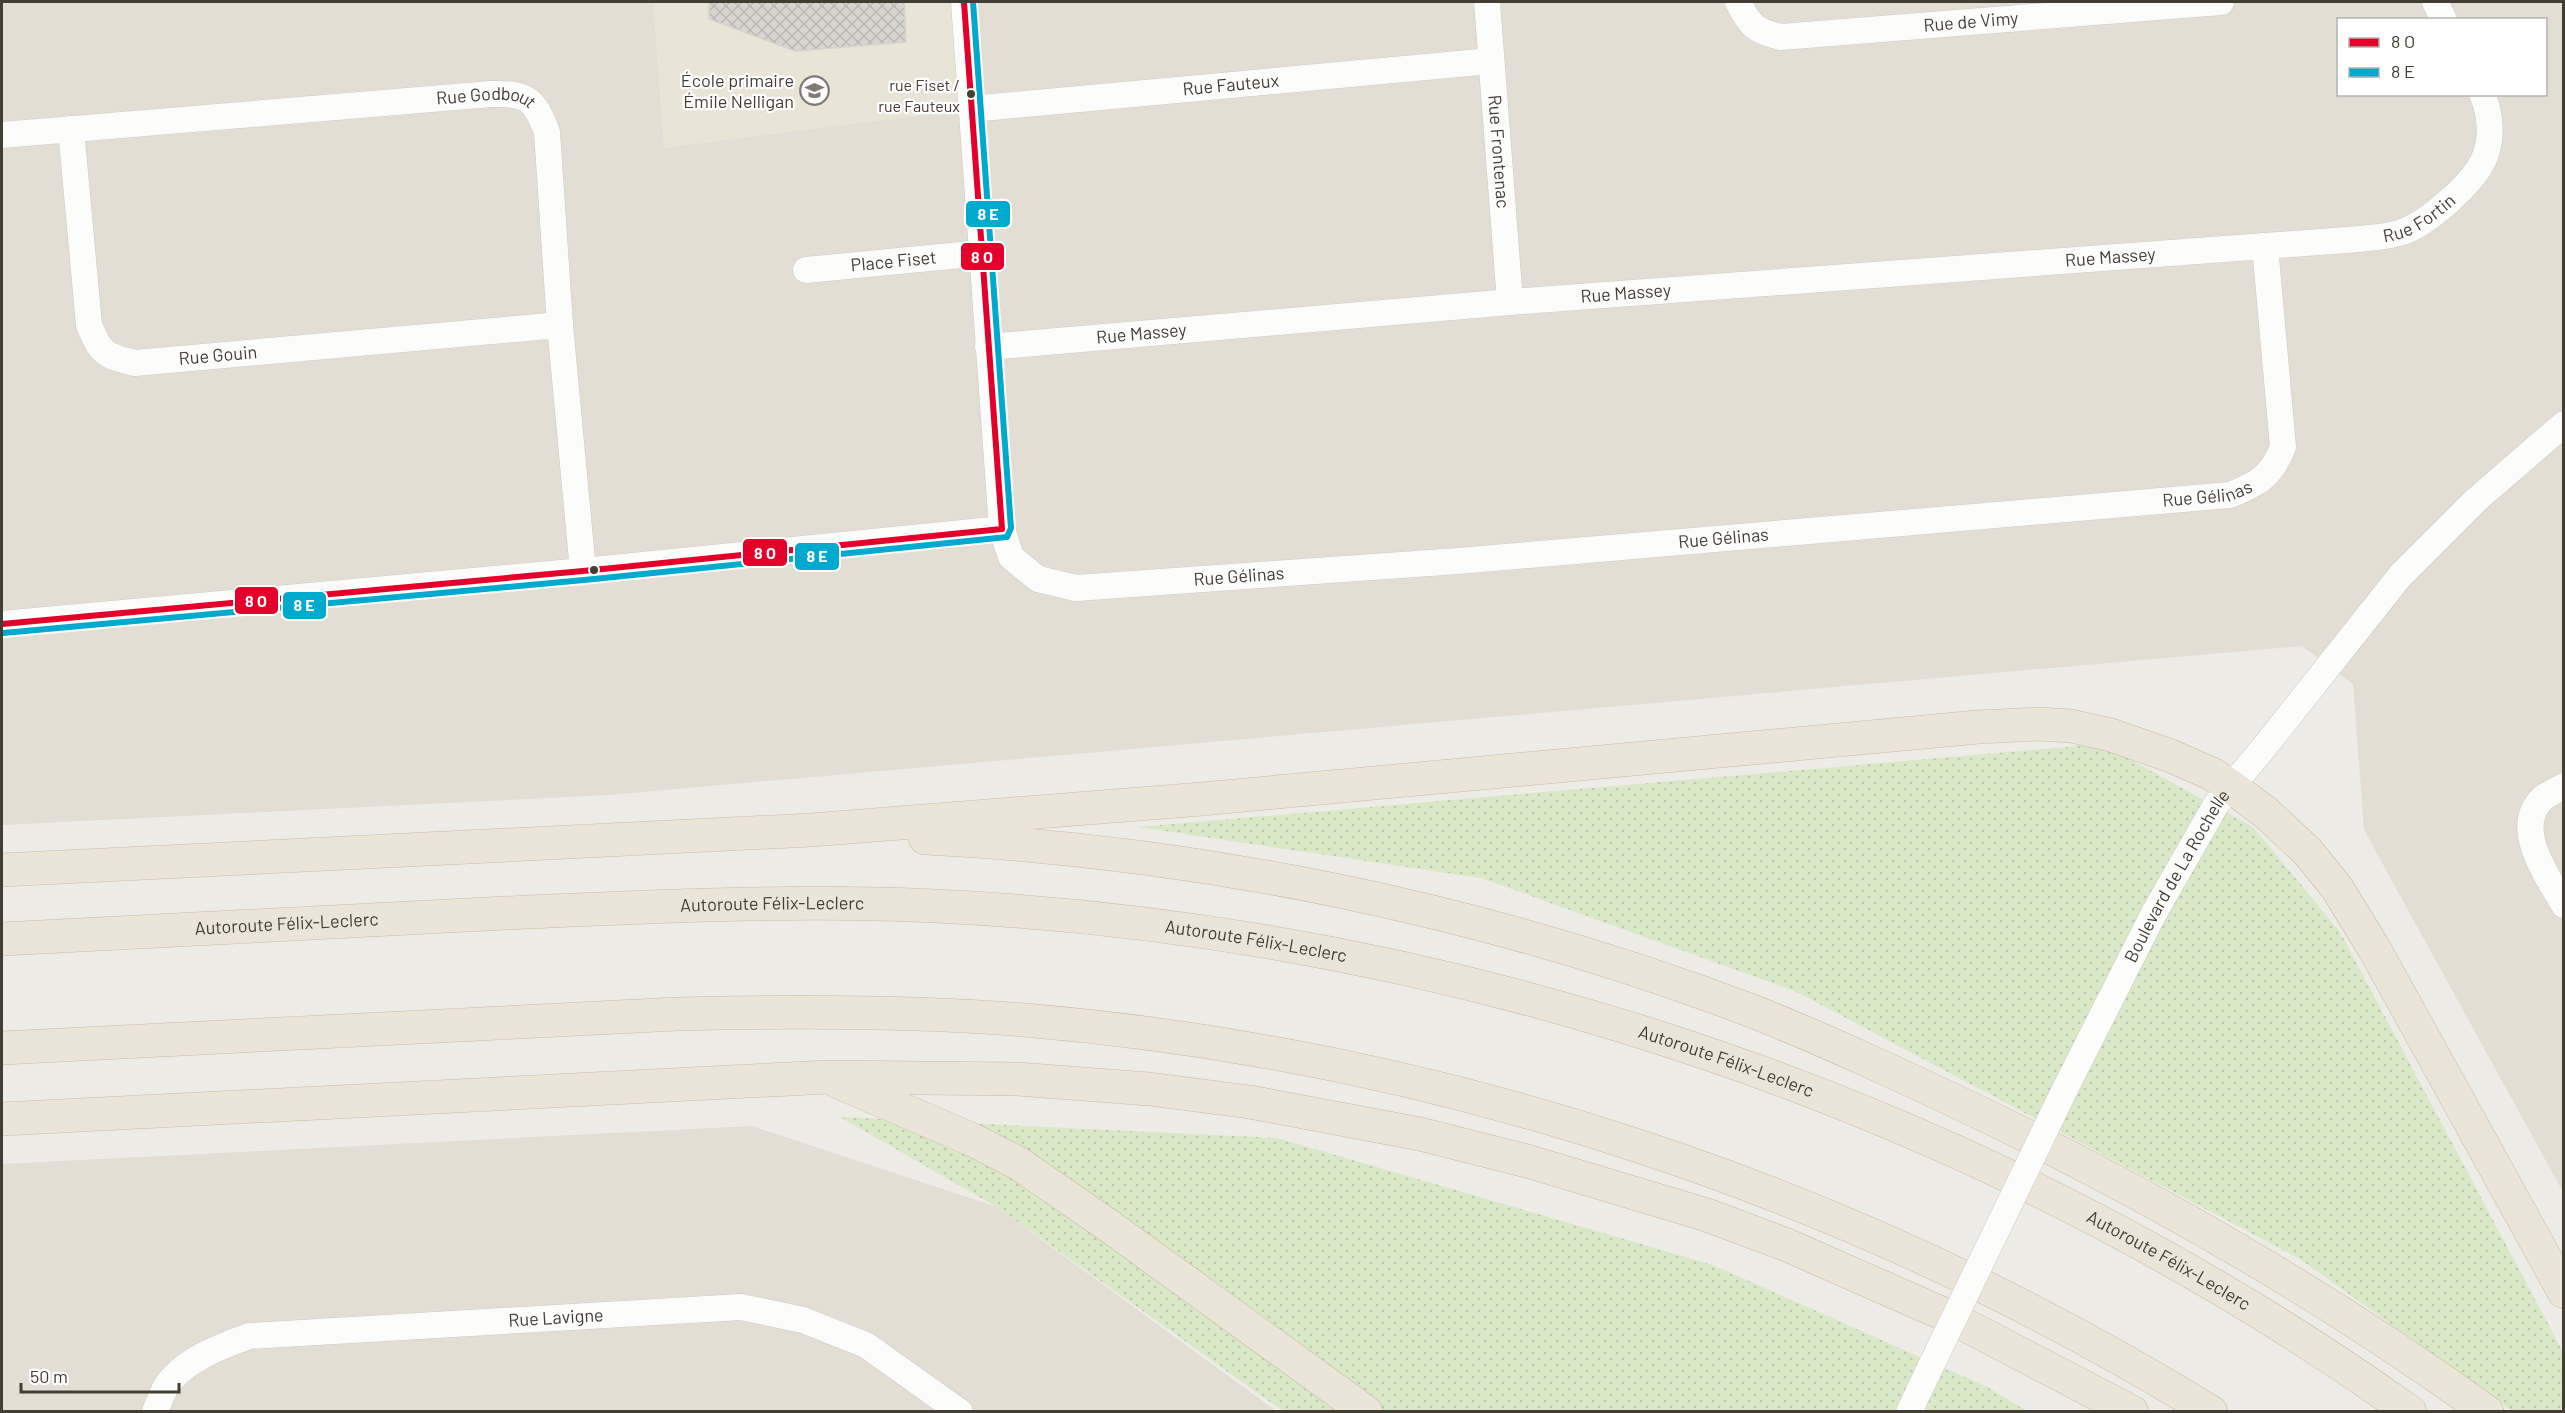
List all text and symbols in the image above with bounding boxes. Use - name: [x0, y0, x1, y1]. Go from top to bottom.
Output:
- street label: Rue de Vimy: [1923, 6, 2019, 36]
- legend: [2337, 18, 2547, 96]
- text: 8 O: [2391, 30, 2415, 52]
- text: 8 E: [2391, 60, 2415, 82]
- place label: École primaire Émile Nelligan: [681, 69, 794, 112]
- street label: Rue Fauteux: [1182, 69, 1280, 99]
- school or university icon: École primaire Émile Nelligan: [799, 75, 831, 107]
- place label: rue Fiset / rue Fauteux: [878, 75, 960, 115]
- street label: Rue Godbout: [435, 82, 542, 112]
- marker: rue Fiset / rue Fauteux: [965, 88, 977, 100]
- street label: Rue Frontenac: [1484, 94, 1515, 209]
- street label: Rue Fortin: [2381, 189, 2459, 246]
- line badge: 8 E: [965, 200, 1011, 228]
- text: 8 E: [977, 204, 999, 223]
- line badge: 8 O: [960, 242, 1005, 271]
- street label: Rue Massey: [2064, 242, 2156, 271]
- street label: Place Fiset: [850, 245, 937, 276]
- text: 8 O: [971, 247, 993, 266]
- street label: Rue Massey: [1580, 278, 1672, 307]
- street label: Rue Massey: [1095, 318, 1187, 348]
- street label: Rue Gouin: [178, 340, 258, 369]
- street label: Rue Gélinas: [2161, 475, 2255, 511]
- street label: Rue Gélinas: [1677, 522, 1770, 552]
- line badge: 8 O: [742, 538, 788, 567]
- line badge: 8 E: [794, 542, 840, 571]
- text: 8 O: [754, 543, 776, 562]
- text: 8 E: [806, 546, 828, 565]
- street label: Rue Gélinas: [1193, 561, 1285, 590]
- unlabelled marker: [588, 564, 600, 576]
- line badge: 8 O: [234, 586, 279, 615]
- text: 8 O: [245, 591, 267, 610]
- line badge: 8 E: [282, 591, 327, 620]
- text: 8 E: [293, 595, 315, 614]
- street label: Boulevard de La Rochelle: [2119, 784, 2234, 966]
- street label: Autoroute Félix-Leclerc: [680, 891, 864, 916]
- street label: Autoroute Félix-Leclerc: [194, 907, 379, 939]
- street label: Autoroute Félix-Leclerc: [1164, 915, 1349, 966]
- street label: Autoroute Félix-Leclerc: [1636, 1020, 1817, 1101]
- street label: Autoroute Félix-Leclerc: [2083, 1205, 2255, 1314]
- street label: Rue Lavigne: [508, 1303, 604, 1331]
- scale bar: [21, 1356, 178, 1394]
- text: 50 m: [30, 1365, 68, 1387]

